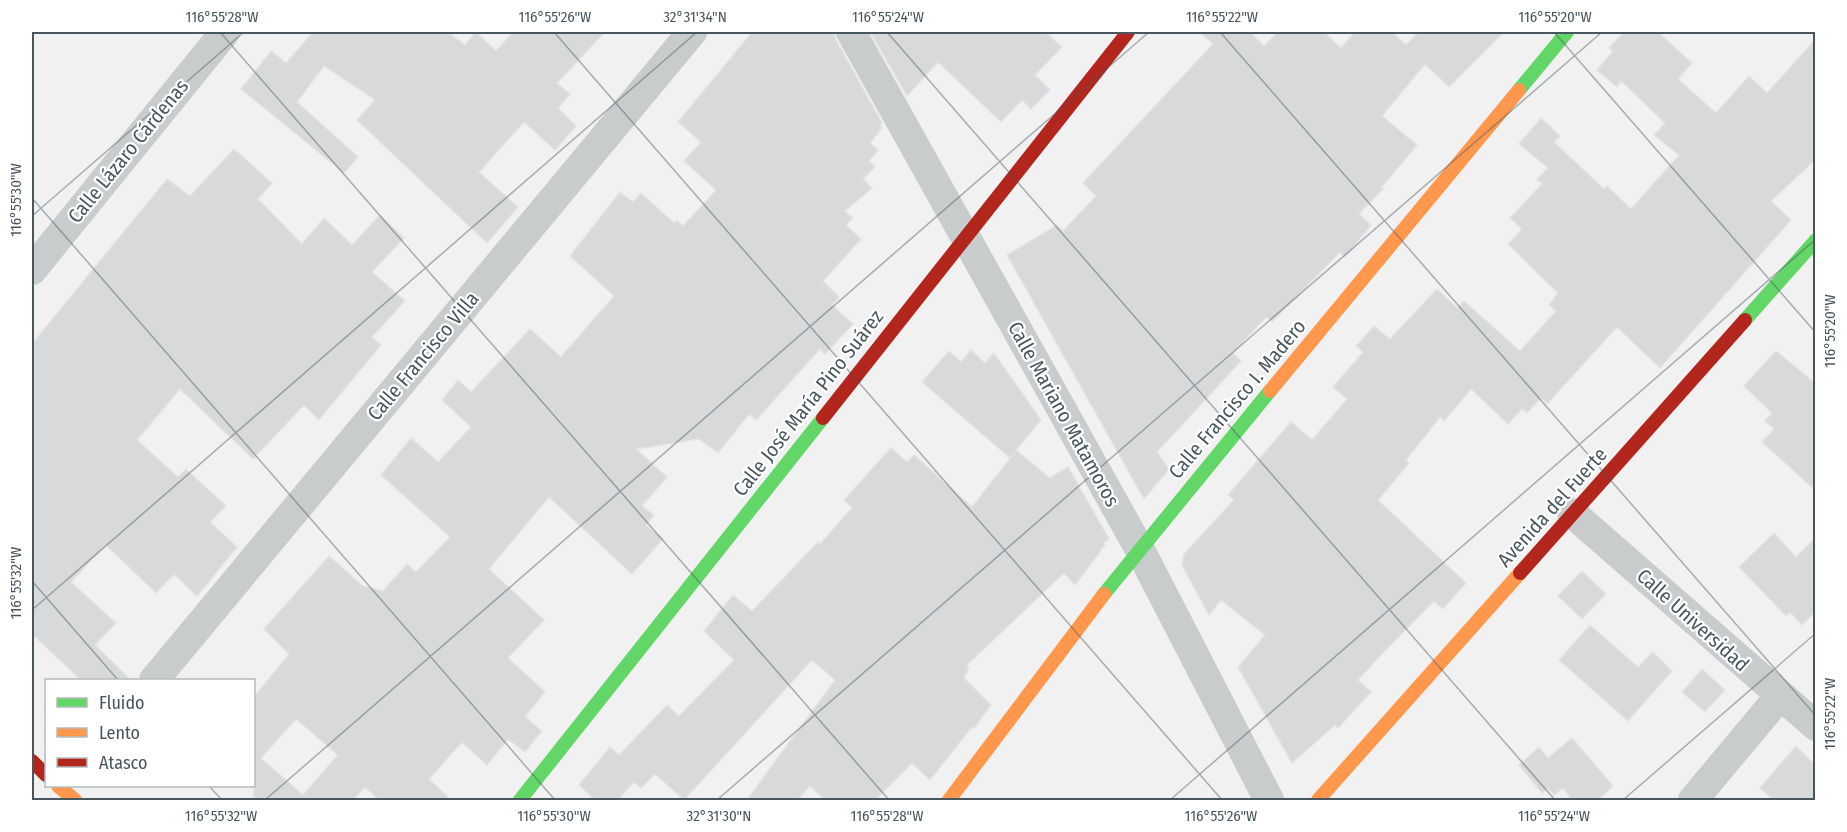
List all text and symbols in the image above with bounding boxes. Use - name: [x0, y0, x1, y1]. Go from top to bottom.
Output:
- text: 116°55'28"W: [186, 8, 258, 26]
- text: 116°55'26"W: [519, 8, 591, 26]
- text: 32°31'34"N: [663, 8, 727, 26]
- text: 116°55'24"W: [852, 8, 924, 26]
- text: 116°55'22"W: [1186, 8, 1258, 26]
- text: 116°55'20"W: [1518, 8, 1592, 26]
- street label: Calle Lázaro Cárdenas: [63, 74, 193, 228]
- text: 116°55'30"W: [7, 163, 25, 237]
- street label: Calle Francisco Villa: [362, 287, 484, 425]
- text: 116°55'20"W: [1821, 294, 1839, 368]
- street label: Calle José María Pino Suárez: [728, 305, 888, 501]
- street label: Calle Francisco I. Madero: [1163, 314, 1311, 484]
- street label: Calle Mariano Matamoros: [1003, 317, 1125, 511]
- street label: Avenida del Fuerte: [1492, 442, 1612, 572]
- text: 116°55'32"W: [7, 547, 25, 619]
- street label: Calle Universidad: [1632, 564, 1754, 676]
- text: 116°55'22"W: [1821, 678, 1839, 750]
- legend: [45, 679, 255, 787]
- text: Fluido: [99, 692, 145, 714]
- text: Lento: [99, 722, 140, 744]
- text: Atasco: [99, 752, 147, 774]
- text: 116°55'32"W: [185, 807, 257, 825]
- text: 116°55'30"W: [517, 807, 591, 825]
- text: 32°31'30"N: [687, 807, 751, 825]
- text: 116°55'28"W: [851, 807, 923, 825]
- text: 116°55'26"W: [1185, 807, 1257, 825]
- text: 116°55'24"W: [1518, 807, 1590, 825]

